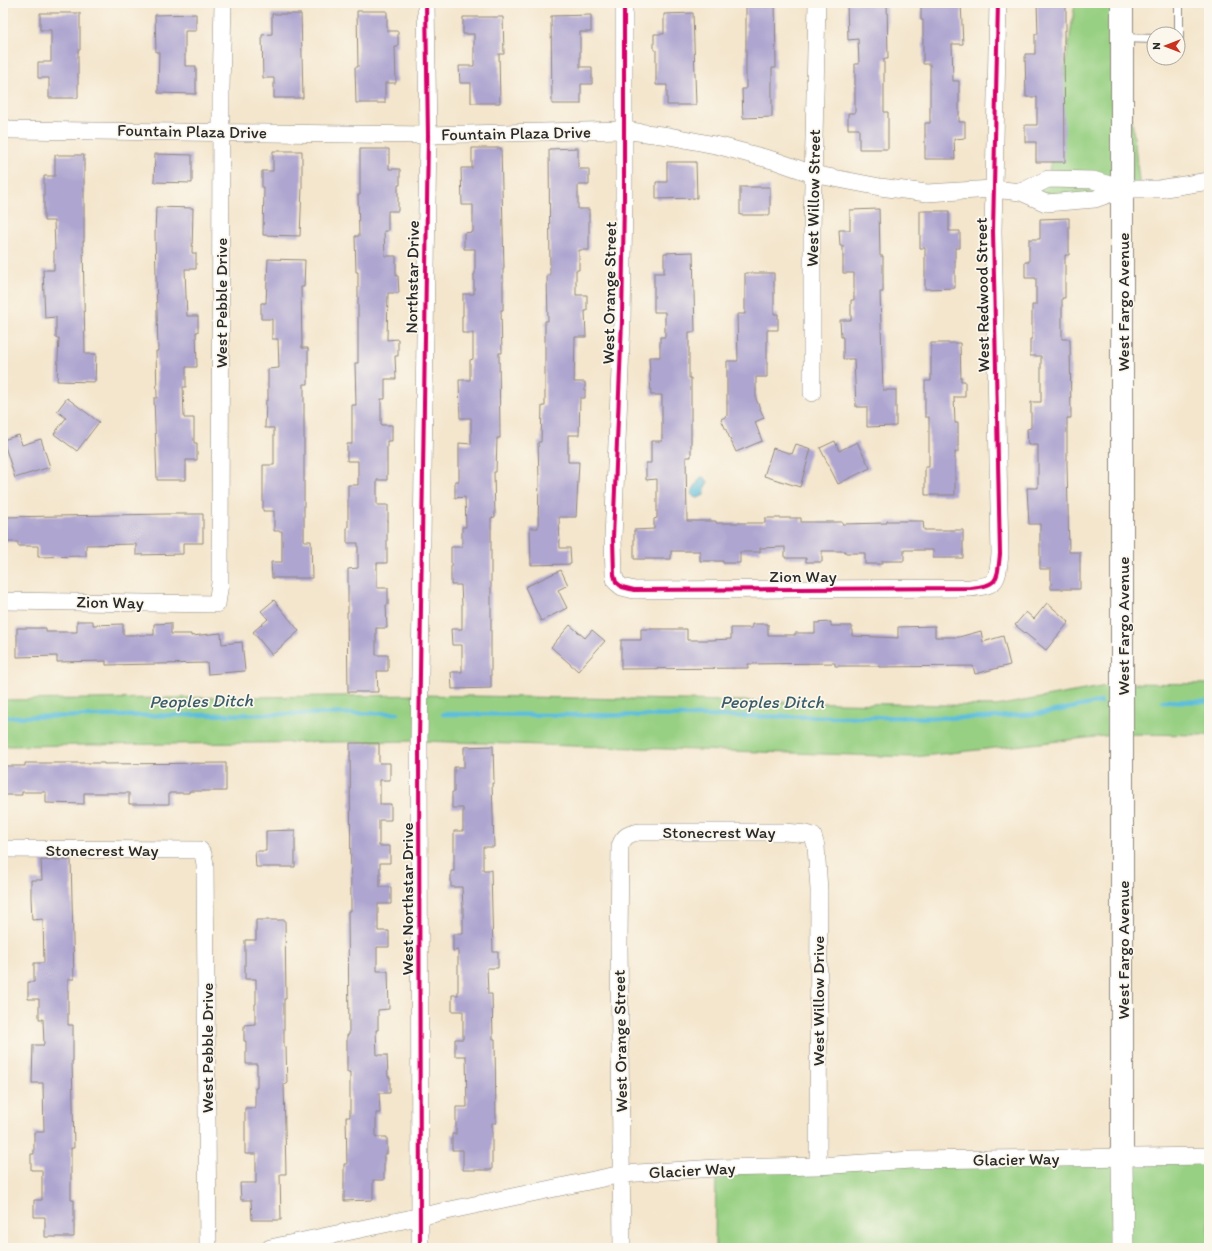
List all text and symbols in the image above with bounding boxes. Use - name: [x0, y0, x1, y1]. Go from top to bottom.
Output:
- north arrow: [1146, 26, 1186, 66]
- text: N: [1150, 42, 1163, 50]
- street label: Fountain Plaza Drive: [117, 120, 267, 142]
- street label: Fountain Plaza Drive: [441, 122, 591, 144]
- street label: West Willow Street: [802, 128, 824, 267]
- street label: West Redwood Street: [971, 217, 993, 373]
- street label: Northstar Drive: [401, 220, 423, 334]
- street label: West Orange Street: [598, 221, 620, 365]
- street label: West Fargo Avenue: [1113, 233, 1133, 371]
- street label: West Pebble Drive: [211, 238, 231, 368]
- street label: West Fargo Avenue: [1113, 557, 1133, 695]
- street label: Zion Way: [769, 566, 837, 586]
- street label: Zion Way: [76, 591, 144, 613]
- water label: Peoples Ditch: [149, 689, 254, 713]
- water label: Peoples Ditch: [720, 691, 824, 713]
- street label: West Northstar Drive: [397, 822, 417, 976]
- street label: Stonecrest Way: [662, 822, 776, 842]
- street label: Stonecrest Way: [45, 840, 159, 860]
- street label: West Fargo Avenue: [1113, 881, 1133, 1019]
- street label: West Willow Drive: [808, 936, 828, 1066]
- street label: West Orange Street: [609, 969, 631, 1113]
- street label: West Pebble Drive: [197, 983, 217, 1113]
- street label: Glacier Way: [972, 1148, 1060, 1170]
- street label: Glacier Way: [648, 1158, 736, 1182]

